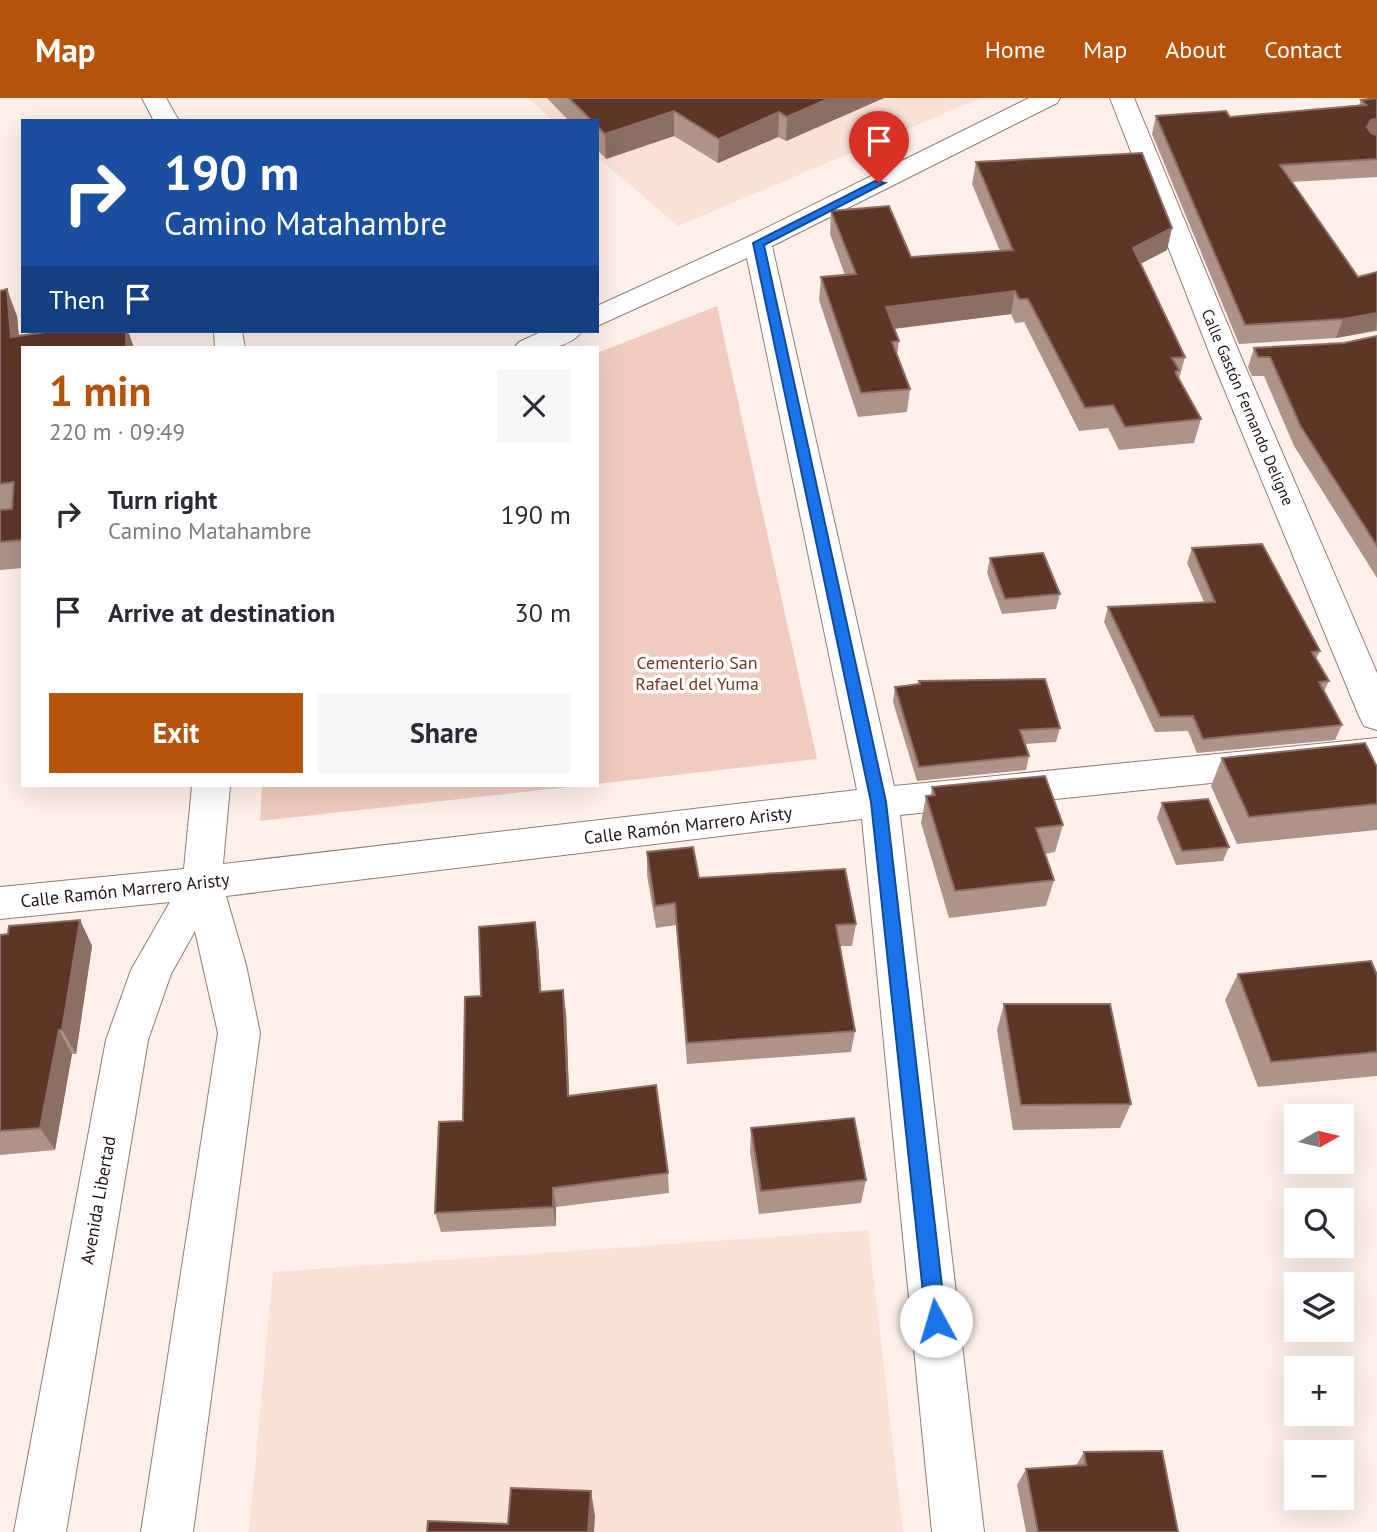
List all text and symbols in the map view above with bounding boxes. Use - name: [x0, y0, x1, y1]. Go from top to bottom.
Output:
- text: Map: [35, 28, 96, 71]
- text: Home: [985, 34, 1045, 65]
- text: Map: [1083, 34, 1127, 65]
- text: About: [1165, 34, 1226, 65]
- text: Contact: [1264, 34, 1342, 65]
- pin: [849, 111, 909, 183]
- icon: arrive: [860, 122, 898, 160]
- text: 190 m: [164, 140, 299, 204]
- icon: right: [49, 147, 140, 238]
- text: Camino Matahambre: [164, 202, 447, 244]
- icon: arrive: [119, 280, 157, 318]
- text: Then: [49, 283, 105, 316]
- street label: Calle Gastón Fernando Deligne: [1197, 306, 1299, 508]
- text: 1 min: [49, 363, 151, 418]
- button: close: [497, 369, 571, 443]
- text: 220 m · 09:49: [49, 417, 185, 446]
- text: Turn right: [108, 483, 217, 516]
- icon: right: [49, 495, 87, 533]
- text: 190 m: [500, 498, 571, 531]
- text: Camino Matahambre: [108, 516, 311, 545]
- icon: arrive: [49, 593, 87, 631]
- text: Arrive at destination: [108, 596, 335, 629]
- text: 30 m: [515, 596, 571, 629]
- park label: Cementerio San Rafael del Yuma: [635, 651, 759, 695]
- button: Exit: [49, 693, 303, 773]
- button: Share: [317, 693, 571, 773]
- street label: Calle Ramón Marrero Aristy: [582, 801, 794, 849]
- street label: Calle Ramón Marrero Aristy: [19, 868, 231, 912]
- north arrow: [1284, 1104, 1354, 1174]
- map controls: [1284, 1104, 1354, 1510]
- street label: Avenida Libertad: [75, 1134, 121, 1266]
- button: search: [1284, 1188, 1354, 1258]
- button: layers: [1284, 1272, 1354, 1342]
- position arrow: [899, 1284, 973, 1358]
- button: +: [1284, 1356, 1354, 1426]
- button: −: [1284, 1440, 1354, 1510]

